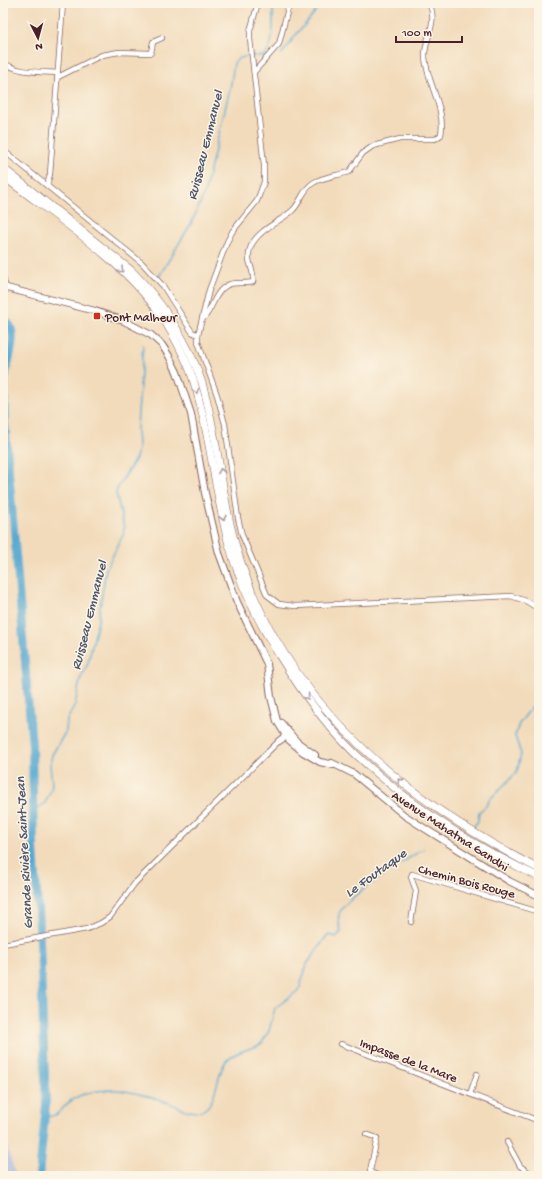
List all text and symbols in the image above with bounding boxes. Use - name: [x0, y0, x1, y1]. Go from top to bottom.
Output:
- north arrow: [18, 18, 58, 58]
- scale bar: [396, 18, 462, 44]
- text: 100 m: [401, 27, 432, 41]
- text: N: [35, 40, 43, 52]
- water label: Ruisseau Emmanuel: [185, 88, 228, 202]
- one-way arrow: [116, 265, 124, 273]
- marker: Pont Malheur: [92, 311, 102, 321]
- place label: Pont Malheur: [104, 311, 178, 326]
- one-way arrow: [192, 387, 200, 394]
- one-way arrow: [217, 468, 226, 474]
- one-way arrow: [218, 515, 226, 521]
- water label: Ruisseau Emmanuel: [69, 558, 112, 672]
- one-way arrow: [302, 693, 309, 700]
- water label: Grande Rivière Saint-Jean: [13, 776, 38, 929]
- one-way arrow: [398, 778, 405, 785]
- street label: Avenue Mahatma Gandhi: [388, 789, 511, 876]
- water label: Le Foutaque: [342, 845, 411, 902]
- street label: Chemin Bois Rouge: [416, 862, 517, 903]
- street label: Impasse de la Mare: [357, 1036, 459, 1087]

